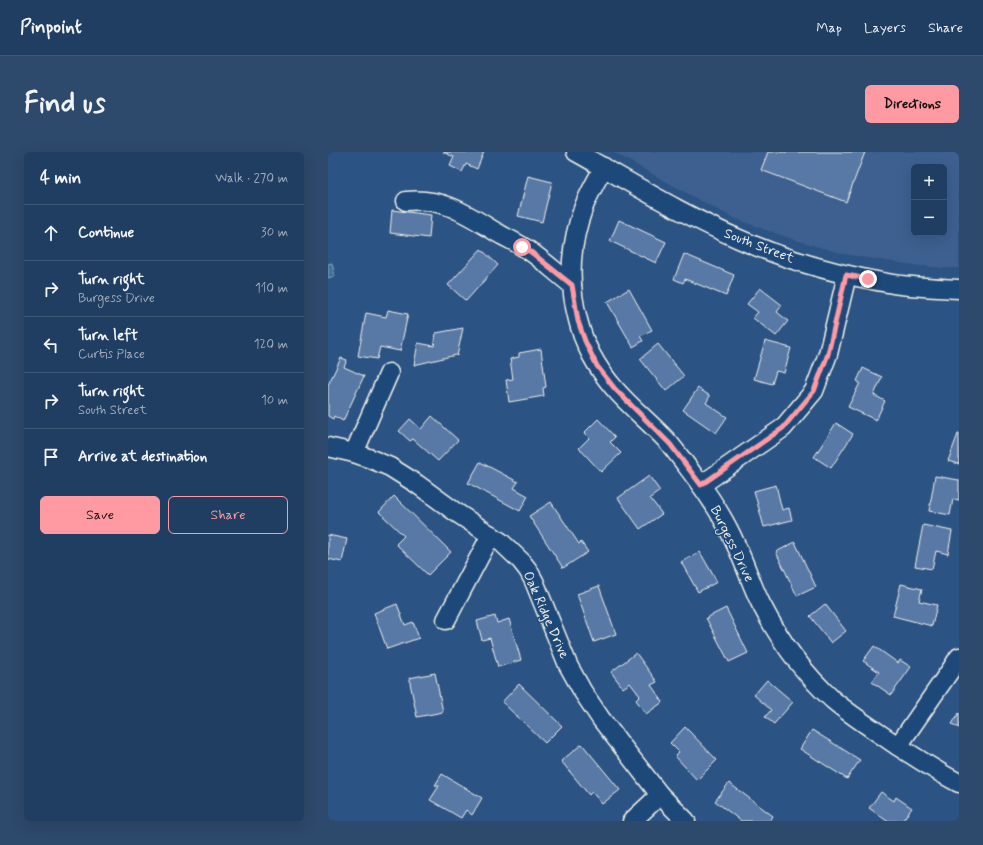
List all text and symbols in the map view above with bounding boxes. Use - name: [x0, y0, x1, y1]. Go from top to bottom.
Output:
- text: Pinpoint: [20, 15, 82, 40]
- text: Map: [816, 19, 842, 37]
- text: Layers: [864, 19, 906, 37]
- text: Share: [928, 19, 963, 37]
- button: Directions: [865, 85, 959, 123]
- text: Find us: [24, 86, 105, 123]
- map controls: [911, 164, 947, 236]
- button: +: [911, 164, 947, 200]
- text: 4 min: [40, 167, 81, 189]
- text: Walk · 270 m: [215, 170, 288, 187]
- button: −: [911, 200, 947, 236]
- icon: ahead: [40, 222, 62, 244]
- text: Continue: [78, 223, 134, 243]
- text: 30 m: [261, 224, 288, 241]
- street label: South Street: [721, 224, 798, 268]
- route start: [513, 238, 531, 256]
- text: Turn right: [78, 270, 145, 290]
- route end: [859, 270, 877, 288]
- icon: right: [40, 278, 62, 300]
- text: 110 m: [255, 280, 288, 297]
- text: Burgess Drive: [78, 290, 155, 307]
- text: Turn left: [78, 326, 138, 346]
- icon: left: [40, 334, 62, 356]
- text: 120 m: [254, 336, 288, 353]
- text: Curtis Place: [78, 346, 145, 363]
- text: Turn right: [78, 382, 145, 402]
- icon: right: [40, 390, 62, 412]
- text: 10 m: [261, 392, 288, 409]
- text: South Street: [78, 402, 147, 419]
- icon: arrive: [40, 446, 62, 468]
- text: Arrive at destination: [78, 447, 207, 467]
- button: Save: [40, 496, 160, 534]
- button: Share: [168, 496, 288, 534]
- street label: Burgess Drive: [705, 503, 758, 586]
- street label: Oak Ridge Drive: [519, 568, 573, 662]

